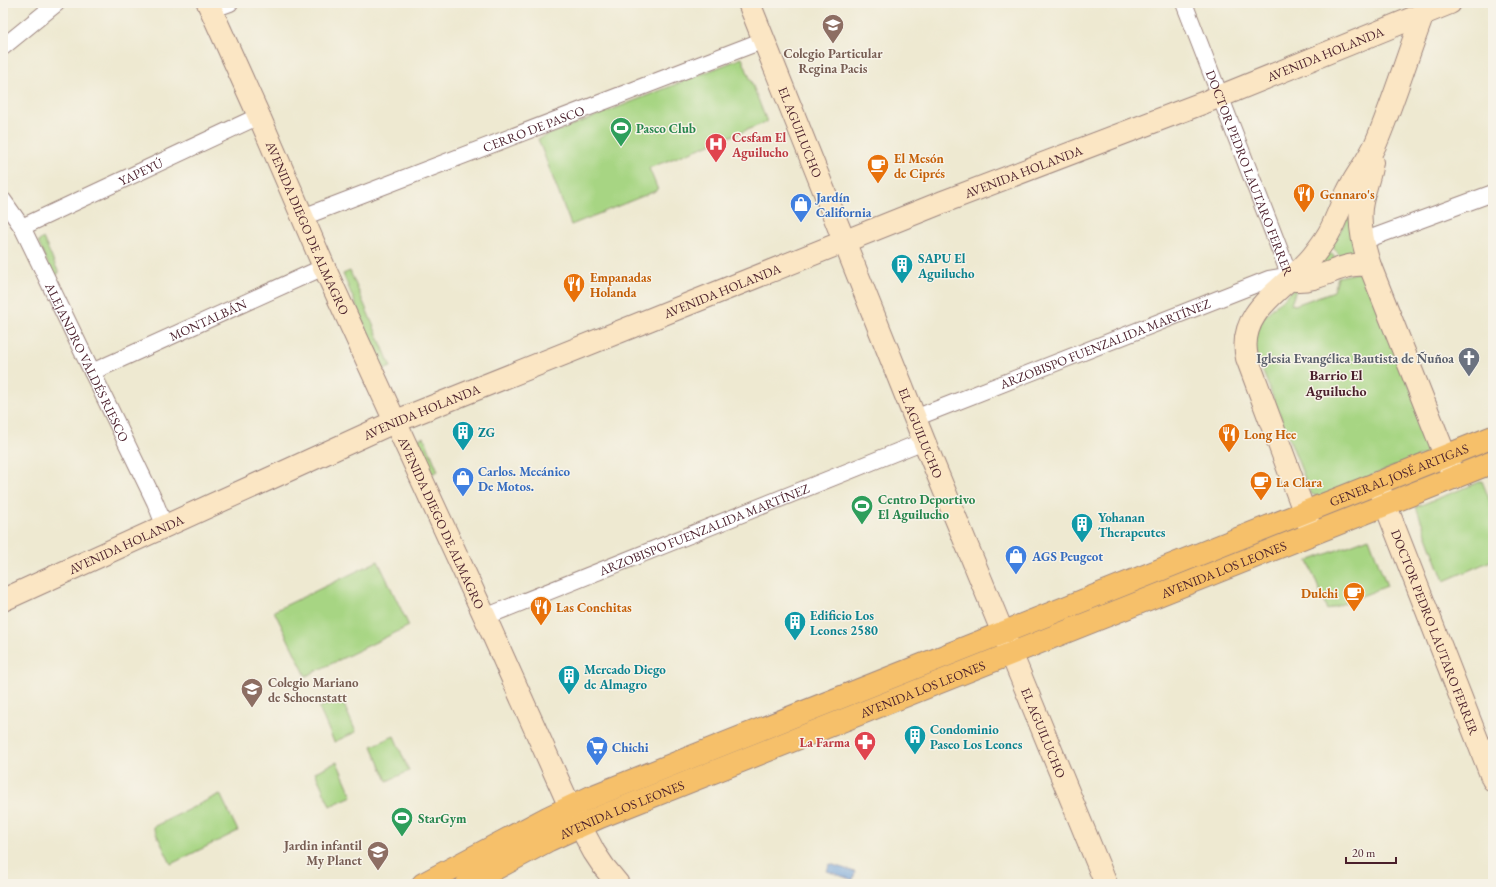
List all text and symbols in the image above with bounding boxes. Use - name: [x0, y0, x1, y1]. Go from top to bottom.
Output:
- school or university icon: Colegio Particular Regina Pacis: [820, 12, 846, 45]
- street label: AVENIDA HOLANDA: [1263, 22, 1387, 86]
- place label: Colegio Particular Regina Pacis: [783, 45, 883, 77]
- street label: DOCTOR PEDRO LAUTARO FERRER: [1202, 68, 1297, 279]
- street label: EL AGUILUCHO: [774, 84, 826, 180]
- street label: CERRO DE PASCO: [480, 102, 587, 156]
- sports icon: Pasco Club: [608, 115, 634, 148]
- place label: Pasco Club: [636, 120, 696, 137]
- place label: Cesfam El Aguilucho: [731, 129, 789, 161]
- hospital icon: Cesfam El Aguilucho: [703, 131, 729, 164]
- street label: AVENIDA DIEGO DE ALMAGRO: [261, 138, 353, 318]
- street label: AVENIDA HOLANDA: [961, 141, 1086, 202]
- place label: El Mesón de Ciprés: [894, 150, 945, 182]
- cafe icon: El Mesón de Ciprés: [865, 152, 891, 185]
- street label: YAPEYÚ: [116, 154, 166, 190]
- restaurant icon: Gennaro's: [1291, 181, 1317, 214]
- place label: Gennaro's: [1320, 186, 1375, 203]
- place label: Jardín California: [814, 189, 872, 221]
- shop icon: Jardín California: [788, 191, 814, 224]
- place label: SAPU El Aguilucho: [917, 250, 975, 282]
- building icon: SAPU El Aguilucho: [889, 252, 915, 285]
- street label: AVENIDA HOLANDA: [660, 260, 784, 322]
- place label: Empanadas Holanda: [590, 269, 652, 301]
- restaurant icon: Empanadas Holanda: [561, 271, 587, 304]
- street label: ALEJANDRO VALDÉS RIESCO: [41, 279, 133, 445]
- street label: MONTALBÁN: [167, 295, 250, 345]
- street label: ARZOBISPO FUENZALIDA MARTÍNEZ: [996, 295, 1213, 393]
- church icon: Iglesia Evangélica Bautista de Ñuñoa: [1456, 345, 1482, 378]
- place label: Iglesia Evangélica Bautista de Ñuñoa: [1256, 350, 1454, 367]
- district label: Barrio El Aguilucho: [1304, 366, 1367, 400]
- street label: AVENIDA HOLANDA: [360, 380, 483, 444]
- street label: EL AGUILUCHO: [895, 385, 946, 481]
- building icon: ZG: [450, 419, 476, 452]
- restaurant icon: Long Hee: [1216, 421, 1242, 454]
- place label: ZG: [478, 424, 496, 441]
- place label: Long Hee: [1244, 426, 1297, 443]
- street label: AVENIDA DIEGO DE ALMAGRO: [394, 433, 488, 612]
- street label: GENERAL JOSÉ ARTIGAS: [1327, 440, 1471, 510]
- place label: Carlos. Mecánico De Motos.: [478, 463, 571, 495]
- shop icon: Carlos. Mecánico De Motos.: [450, 465, 476, 498]
- cafe icon: La Clara: [1248, 469, 1274, 502]
- place label: La Clara: [1276, 474, 1322, 491]
- street label: ARZOBISPO FUENZALIDA MARTÍNEZ: [596, 480, 812, 580]
- place label: Centro Deportivo El Aguilucho: [878, 491, 976, 523]
- sports icon: Centro Deportivo El Aguilucho: [849, 493, 875, 526]
- place label: Yohanan Therapeutes: [1098, 509, 1166, 541]
- street label: AVENIDA HOLANDA: [65, 511, 187, 579]
- building icon: Yohanan Therapeutes: [1069, 511, 1095, 544]
- street label: DOCTOR PEDRO LAUTARO FERRER: [1387, 527, 1483, 738]
- street label: AVENIDA LOS LEONES: [1158, 537, 1289, 603]
- shop icon: AGS Peugeot: [1003, 543, 1029, 576]
- place label: AGS Peugeot: [1031, 548, 1103, 565]
- cafe icon: Dulchi: [1341, 580, 1367, 613]
- place label: Dulchi: [1301, 585, 1338, 602]
- restaurant icon: Las Conchitas: [528, 594, 554, 627]
- place label: Las Conchitas: [556, 599, 632, 616]
- place label: Edificio Los Leones 2580: [810, 607, 878, 639]
- building icon: Edificio Los Leones 2580: [782, 609, 808, 642]
- street label: AVENIDA LOS LEONES: [856, 657, 988, 722]
- place label: Mercado Diego de Almagro: [584, 661, 666, 693]
- building icon: Mercado Diego de Almagro: [556, 663, 582, 696]
- place label: Colegio Mariano de Schoenstatt: [268, 674, 359, 706]
- school or university icon: Colegio Mariano de Schoenstatt: [239, 676, 265, 709]
- street label: EL AGUILUCHO: [1017, 685, 1070, 781]
- place label: Condominio Paseo Los Leones: [930, 721, 1023, 753]
- building icon: Condominio Paseo Los Leones: [902, 723, 928, 756]
- pharmacy icon: La Farma: [852, 729, 878, 762]
- supermarket icon: Chichi: [584, 734, 610, 767]
- place label: La Farma: [800, 734, 850, 751]
- place label: Chichi: [612, 739, 649, 756]
- street label: AVENIDA LOS LEONES: [556, 776, 687, 844]
- sports icon: StarGym: [389, 805, 415, 838]
- place label: StarGym: [418, 810, 467, 827]
- place label: Jardin infantil My Planet: [282, 837, 362, 869]
- school or university icon: Jardin infantil My Planet: [365, 839, 391, 872]
- scale bar: [1346, 839, 1396, 865]
- text: 20 m: [1352, 845, 1376, 861]

